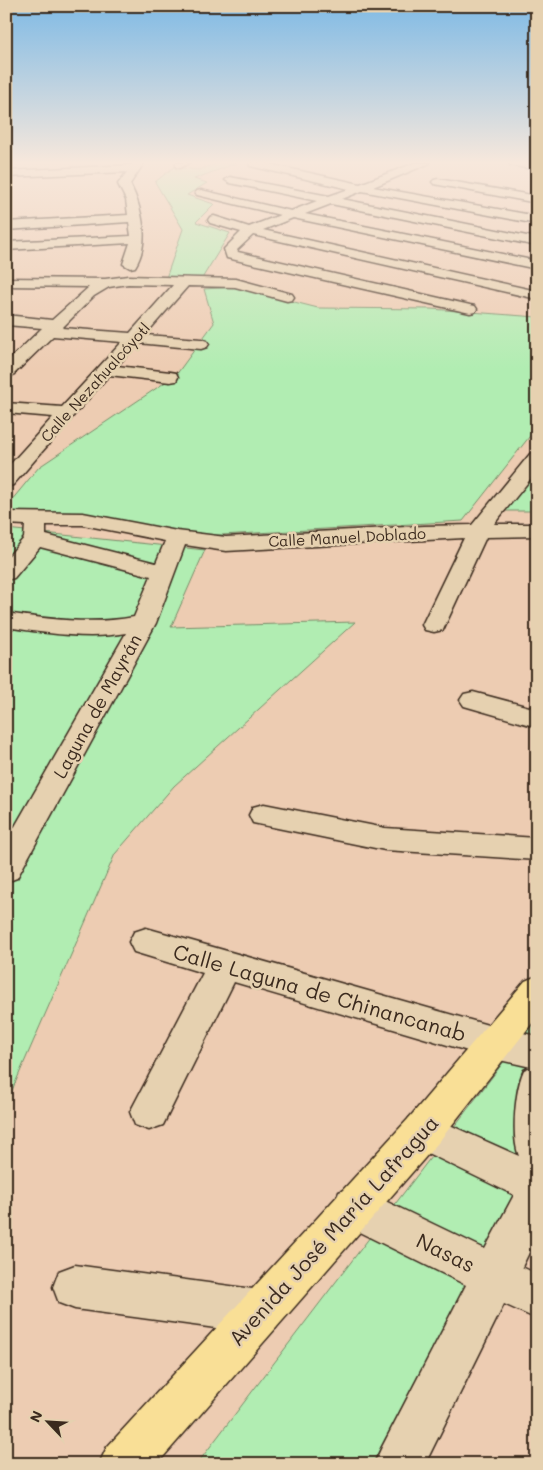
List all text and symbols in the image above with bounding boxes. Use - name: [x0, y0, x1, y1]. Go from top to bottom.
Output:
- street label: Calle Nezahualcóyotl: [36, 318, 154, 446]
- street label: Calle Manuel Doblado: [268, 523, 426, 551]
- street label: Laguna de Mayrán: [47, 630, 147, 782]
- street label: Calle Laguna de Chinancanab: [170, 937, 470, 1047]
- street label: Avenida José María Lafragua: [222, 1109, 444, 1351]
- street label: Nasas: [412, 1226, 480, 1278]
- north arrow: [22, 1398, 72, 1448]
- text: N: [25, 1407, 47, 1425]

